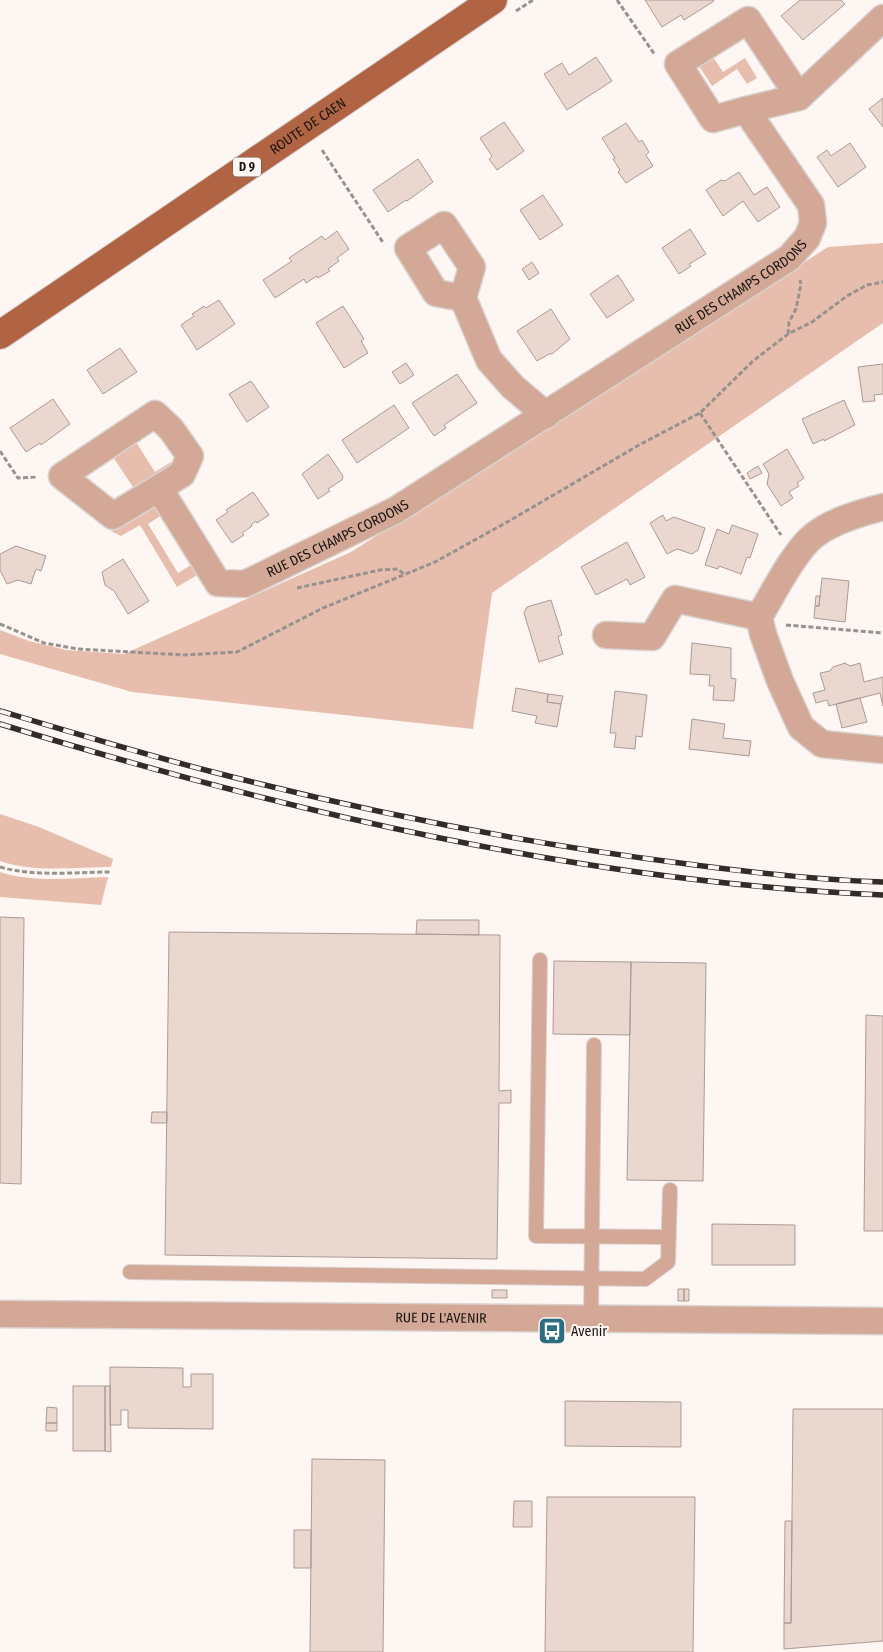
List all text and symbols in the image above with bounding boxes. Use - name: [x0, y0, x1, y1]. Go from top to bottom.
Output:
- street label: ROUTE DE CAEN: [266, 94, 349, 158]
- road number: D 9: [233, 158, 261, 176]
- street label: RUE DES CHAMPS CORDONS: [672, 236, 810, 338]
- street label: RUE DES CHAMPS CORDONS: [264, 496, 412, 581]
- street label: RUE DE L'AVENIR: [395, 1309, 487, 1326]
- bus stop icon: Avenir: [537, 1316, 567, 1346]
- place label: Avenir: [571, 1323, 607, 1340]

